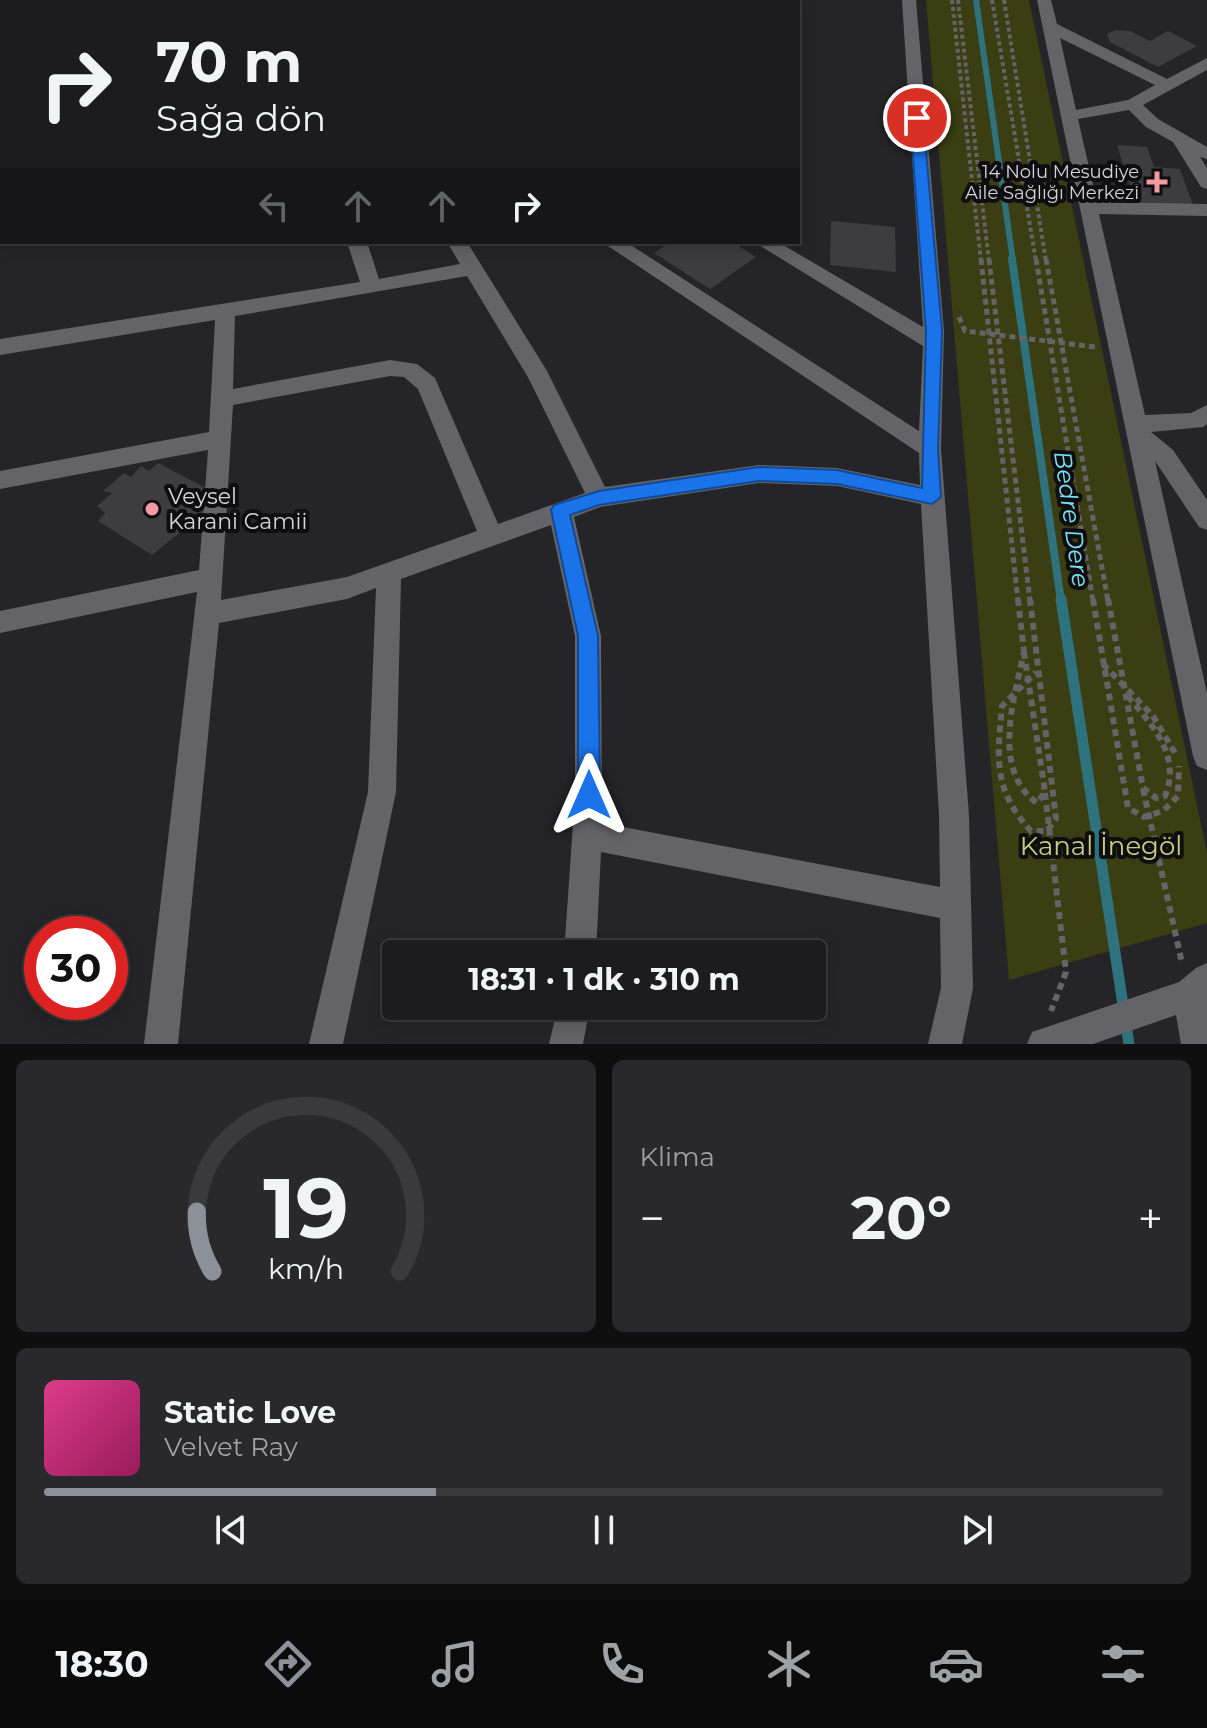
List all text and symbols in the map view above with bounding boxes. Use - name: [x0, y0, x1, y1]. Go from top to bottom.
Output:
- text: 70 m: [156, 28, 302, 96]
- icon: right: [24, 32, 128, 136]
- pin: [883, 84, 951, 152]
- text: Sağa dön: [156, 96, 326, 140]
- icon: arrive: [895, 96, 939, 140]
- place label: 14 Nolu Mesudiye Aile Sağlığı Merkezi: [965, 161, 1139, 204]
- marker: 14 Nolu Mesudiye Aile Sağlığı Merkezi: [1146, 171, 1168, 193]
- icon: left: [252, 184, 296, 228]
- icon: ahead: [336, 184, 380, 228]
- icon: ahead: [420, 184, 464, 228]
- icon: right: [504, 184, 548, 228]
- water label: Bedre Dere: [1048, 449, 1096, 589]
- place label: Veysel Karani Camii: [168, 483, 307, 535]
- marker: Veysel Karani Camii: [143, 500, 161, 518]
- position arrow: [547, 753, 631, 837]
- park label: Kanal İnegöl: [1020, 830, 1182, 862]
- speed limit sign: 30: [24, 916, 128, 1020]
- text: 18:31 · 1 dk · 310 m: [468, 961, 740, 998]
- text: Klima: [640, 1141, 715, 1173]
- text: 19: [263, 1157, 349, 1259]
- text: 20°: [851, 1181, 952, 1254]
- text: −: [640, 1191, 665, 1245]
- text: +: [1138, 1191, 1163, 1245]
- text: km/h: [268, 1251, 344, 1286]
- text: Static Love: [164, 1394, 336, 1431]
- text: Velvet Ray: [164, 1431, 298, 1463]
- icon: previous: [209, 1508, 253, 1552]
- icon: pause: [582, 1508, 626, 1552]
- icon: next: [955, 1508, 999, 1552]
- icon: directions: [260, 1636, 316, 1692]
- icon: music: [427, 1636, 483, 1692]
- icon: phone: [594, 1636, 650, 1692]
- icon: climate: [761, 1636, 817, 1692]
- icon: car: [928, 1636, 984, 1692]
- icon: filters: [1095, 1636, 1151, 1692]
- text: 18:30: [56, 1642, 149, 1686]

